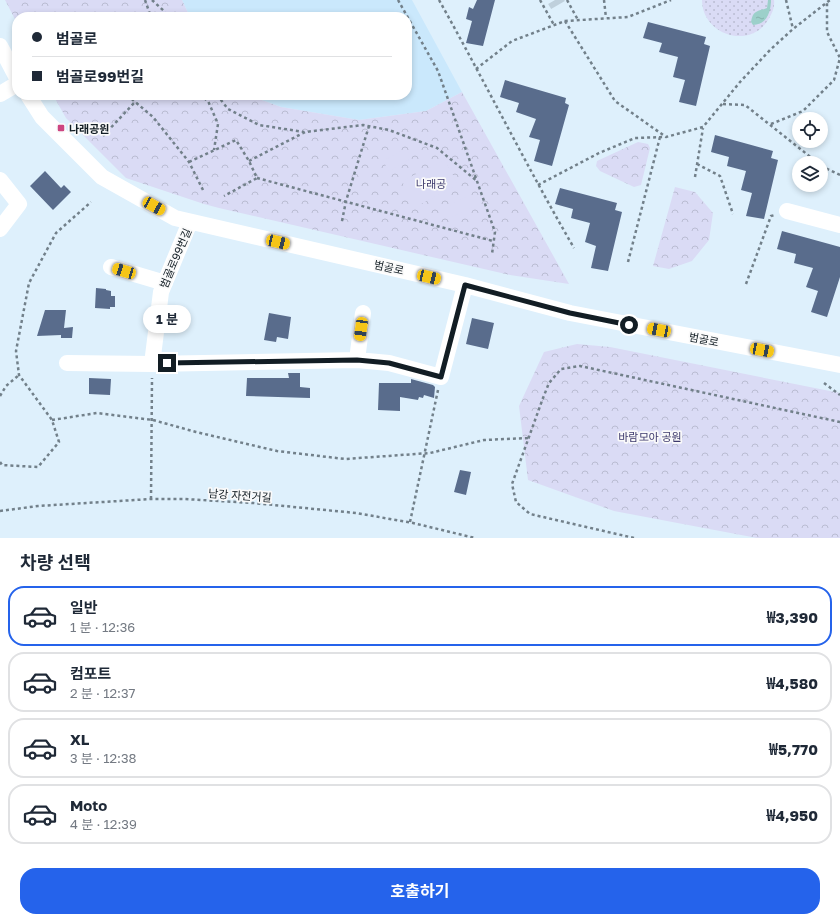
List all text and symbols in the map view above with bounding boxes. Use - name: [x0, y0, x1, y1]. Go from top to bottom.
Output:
- text: 범골로: [56, 29, 97, 47]
- text: 범골로99번길: [56, 67, 144, 85]
- map controls: [792, 112, 828, 192]
- button: locate: [792, 112, 828, 148]
- place label: 나래공원: [69, 122, 109, 135]
- marker: 나래공원: [56, 123, 66, 133]
- button: layers: [792, 156, 828, 192]
- park label: 나래공: [416, 177, 446, 190]
- car: [141, 195, 167, 217]
- street label: 범골로99번길: [157, 226, 193, 290]
- car: [265, 233, 291, 251]
- street label: 범골로: [373, 257, 405, 277]
- car: [111, 262, 137, 280]
- car: [416, 268, 442, 286]
- callout: 1 분: [143, 305, 191, 333]
- text: 1 분: [156, 311, 178, 327]
- car: [353, 316, 369, 342]
- route start: [620, 316, 638, 334]
- car: [646, 322, 672, 338]
- street label: 범골로: [688, 330, 720, 348]
- car: [749, 342, 775, 358]
- route end: [158, 354, 176, 372]
- park label: 바람모아 공원: [618, 430, 682, 443]
- street label: 남강 자전거길: [208, 486, 272, 504]
- text: 차량 선택: [20, 551, 91, 573]
- icon: car: [22, 598, 58, 634]
- text: 일반: [70, 598, 98, 616]
- text: ₩3,390: [767, 608, 818, 626]
- text: 1 분 · 12:36: [70, 619, 135, 635]
- icon: car: [22, 664, 58, 700]
- text: 컴포트: [70, 664, 111, 682]
- text: ₩4,580: [766, 674, 818, 692]
- text: 2 분 · 12:37: [70, 685, 135, 701]
- icon: car: [22, 730, 58, 766]
- text: XL: [70, 730, 89, 748]
- text: ₩5,770: [769, 740, 818, 758]
- text: 3 분 · 12:38: [70, 750, 137, 766]
- icon: car: [22, 796, 58, 832]
- text: Moto: [70, 796, 107, 814]
- text: ₩4,950: [767, 806, 818, 824]
- text: 4 분 · 12:39: [70, 816, 137, 832]
- button: 호출하기: [20, 868, 820, 914]

